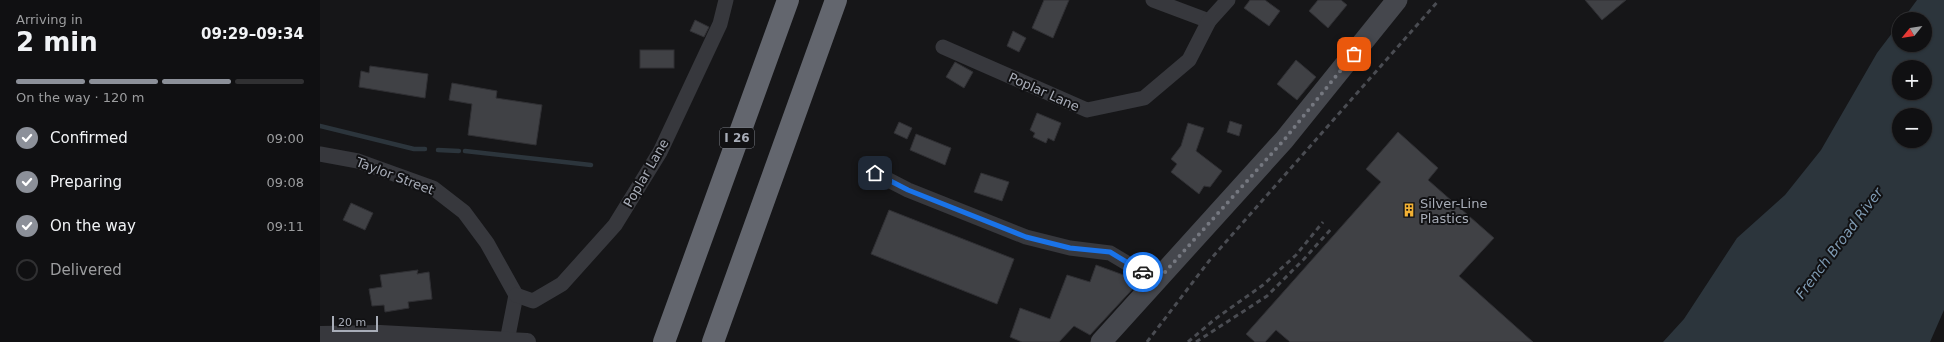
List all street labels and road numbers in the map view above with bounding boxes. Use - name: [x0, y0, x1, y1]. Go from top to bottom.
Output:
- street label: Poplar Lane: [1006, 70, 1082, 114]
- road number: I 26: [720, 128, 754, 148]
- street label: Poplar Lane: [620, 136, 672, 210]
- street label: Taylor Street: [353, 154, 436, 198]

